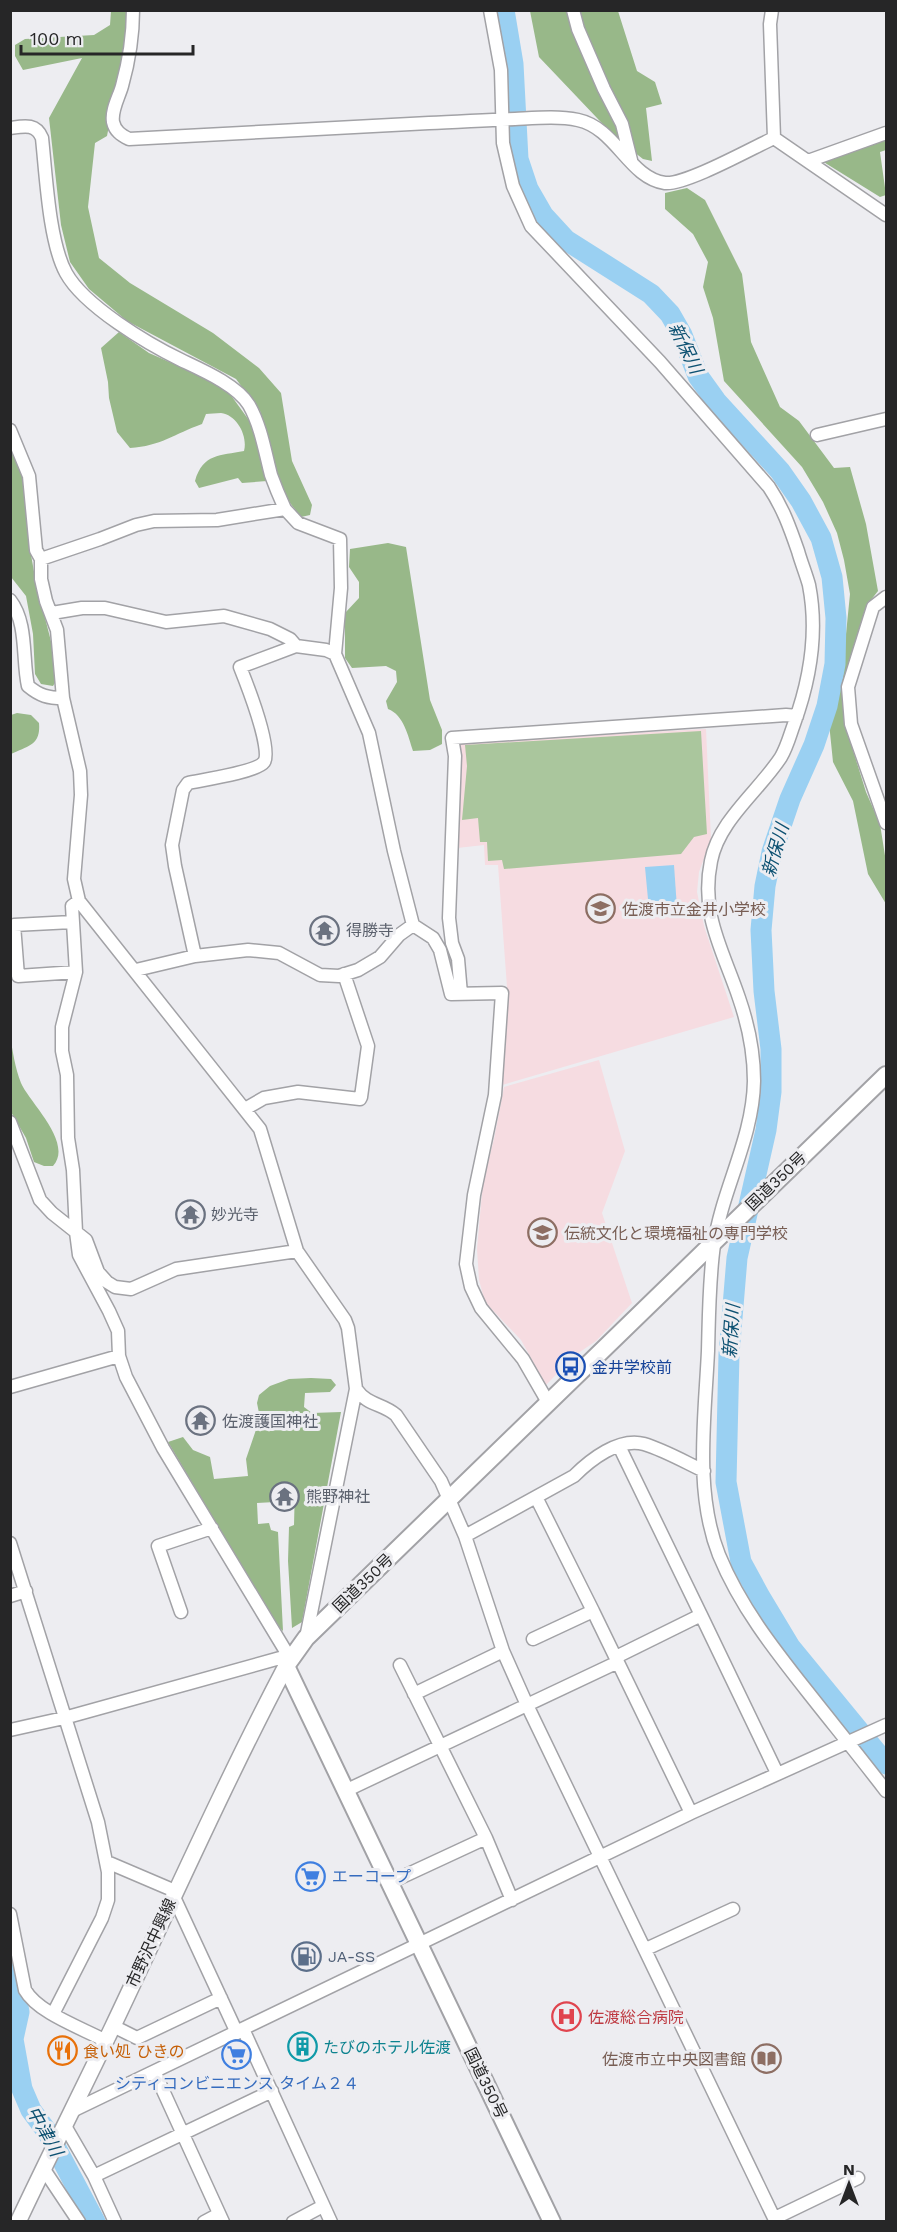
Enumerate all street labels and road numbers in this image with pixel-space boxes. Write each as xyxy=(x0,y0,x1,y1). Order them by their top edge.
street label: 国道350号 xyxy=(742,1148,810,1214)
street label: 国道350号 xyxy=(329,1550,397,1616)
street label: 市野沢中興線 xyxy=(122,1895,180,1991)
street label: 国道350号 xyxy=(461,2044,511,2122)

